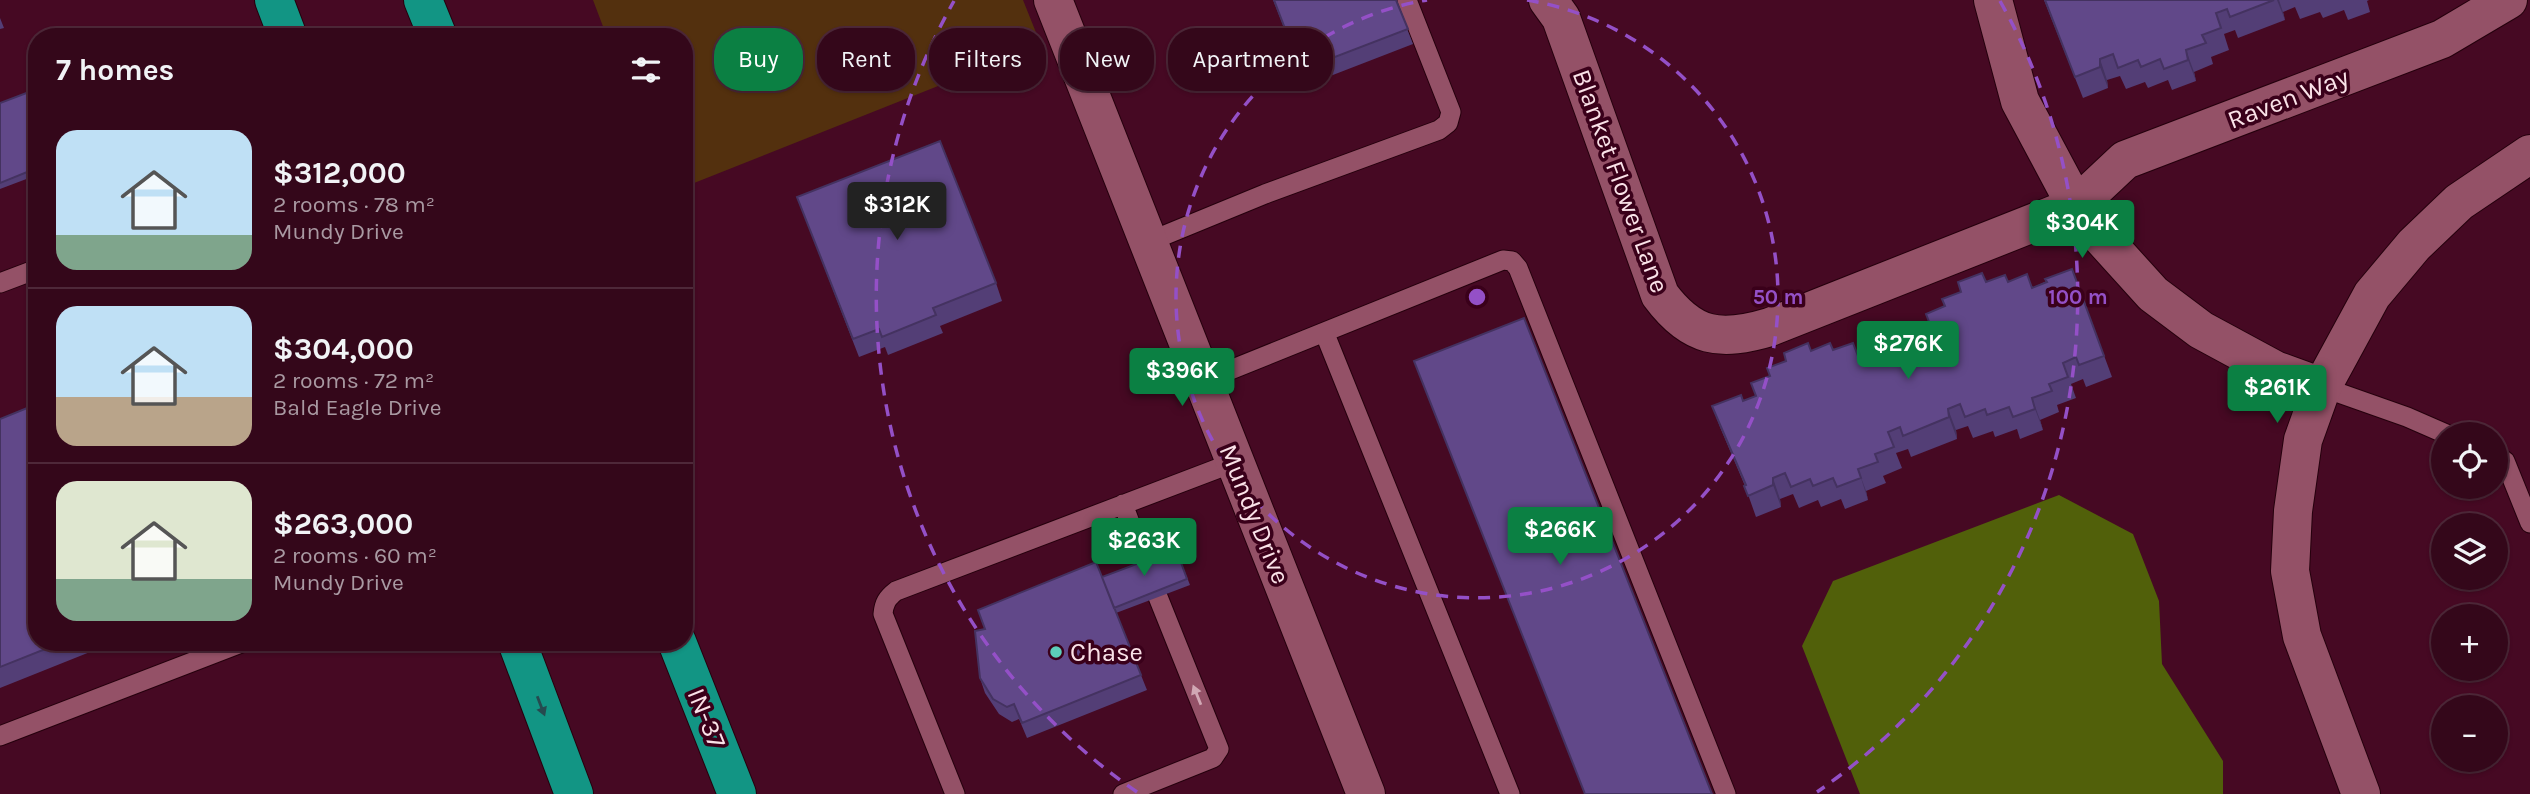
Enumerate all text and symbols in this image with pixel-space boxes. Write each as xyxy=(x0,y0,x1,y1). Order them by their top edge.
chip: Buy xyxy=(714,28,803,91)
chip: Rent xyxy=(817,28,915,91)
chip: Filters xyxy=(929,28,1046,91)
chip: New xyxy=(1060,28,1154,91)
chip: Apartment xyxy=(1168,28,1333,91)
icon: filters xyxy=(627,51,665,89)
text: 7 homes xyxy=(56,52,174,88)
street label: Raven Way xyxy=(2223,61,2353,136)
street label: Blanket Flower Lane xyxy=(1566,65,1675,297)
text: $312,000 xyxy=(273,155,406,191)
icon: home xyxy=(112,158,196,242)
pin: $312K xyxy=(848,182,946,242)
text: 2 rooms · 78 m² xyxy=(273,191,435,218)
text: $312K xyxy=(863,191,931,218)
pin: $304K xyxy=(2033,201,2131,260)
text: $304K xyxy=(2045,209,2119,236)
text: Mundy Drive xyxy=(273,218,404,245)
centre of rings xyxy=(1465,285,1489,309)
text: 50 m xyxy=(1753,285,1803,309)
text: 100 m xyxy=(2048,285,2108,309)
pin: $276K xyxy=(1859,322,1957,381)
text: $276K xyxy=(1873,330,1943,357)
text: $304,000 xyxy=(273,331,414,367)
icon: home xyxy=(112,334,196,418)
pin: $396K xyxy=(1133,348,1231,408)
text: $396K xyxy=(1145,357,1219,384)
pin: $261K xyxy=(2228,366,2326,425)
text: 2 rooms · 72 m² xyxy=(273,367,434,394)
text: $261K xyxy=(2244,374,2310,401)
text: Bald Eagle Drive xyxy=(273,394,442,421)
map controls xyxy=(2431,422,2508,772)
button: locate xyxy=(2431,422,2508,499)
street label: Mundy Drive xyxy=(1212,440,1297,589)
text: $263,000 xyxy=(273,506,413,542)
pin: $266K xyxy=(1511,508,1609,567)
icon: home xyxy=(112,509,196,593)
button: layers xyxy=(2431,513,2508,590)
text: $266K xyxy=(1524,516,1596,543)
pin: $263K xyxy=(1095,518,1193,578)
text: $263K xyxy=(1107,527,1181,554)
text: 2 rooms · 60 m² xyxy=(273,542,437,569)
text: Mundy Drive xyxy=(273,569,404,596)
button: + xyxy=(2431,604,2508,681)
place label: Chase xyxy=(1070,637,1143,668)
marker: Chase xyxy=(1048,644,1064,660)
street label: IN-37 xyxy=(681,684,732,753)
one-way arrow xyxy=(1192,685,1203,706)
button: − xyxy=(2431,695,2508,772)
one-way arrow xyxy=(536,696,547,717)

